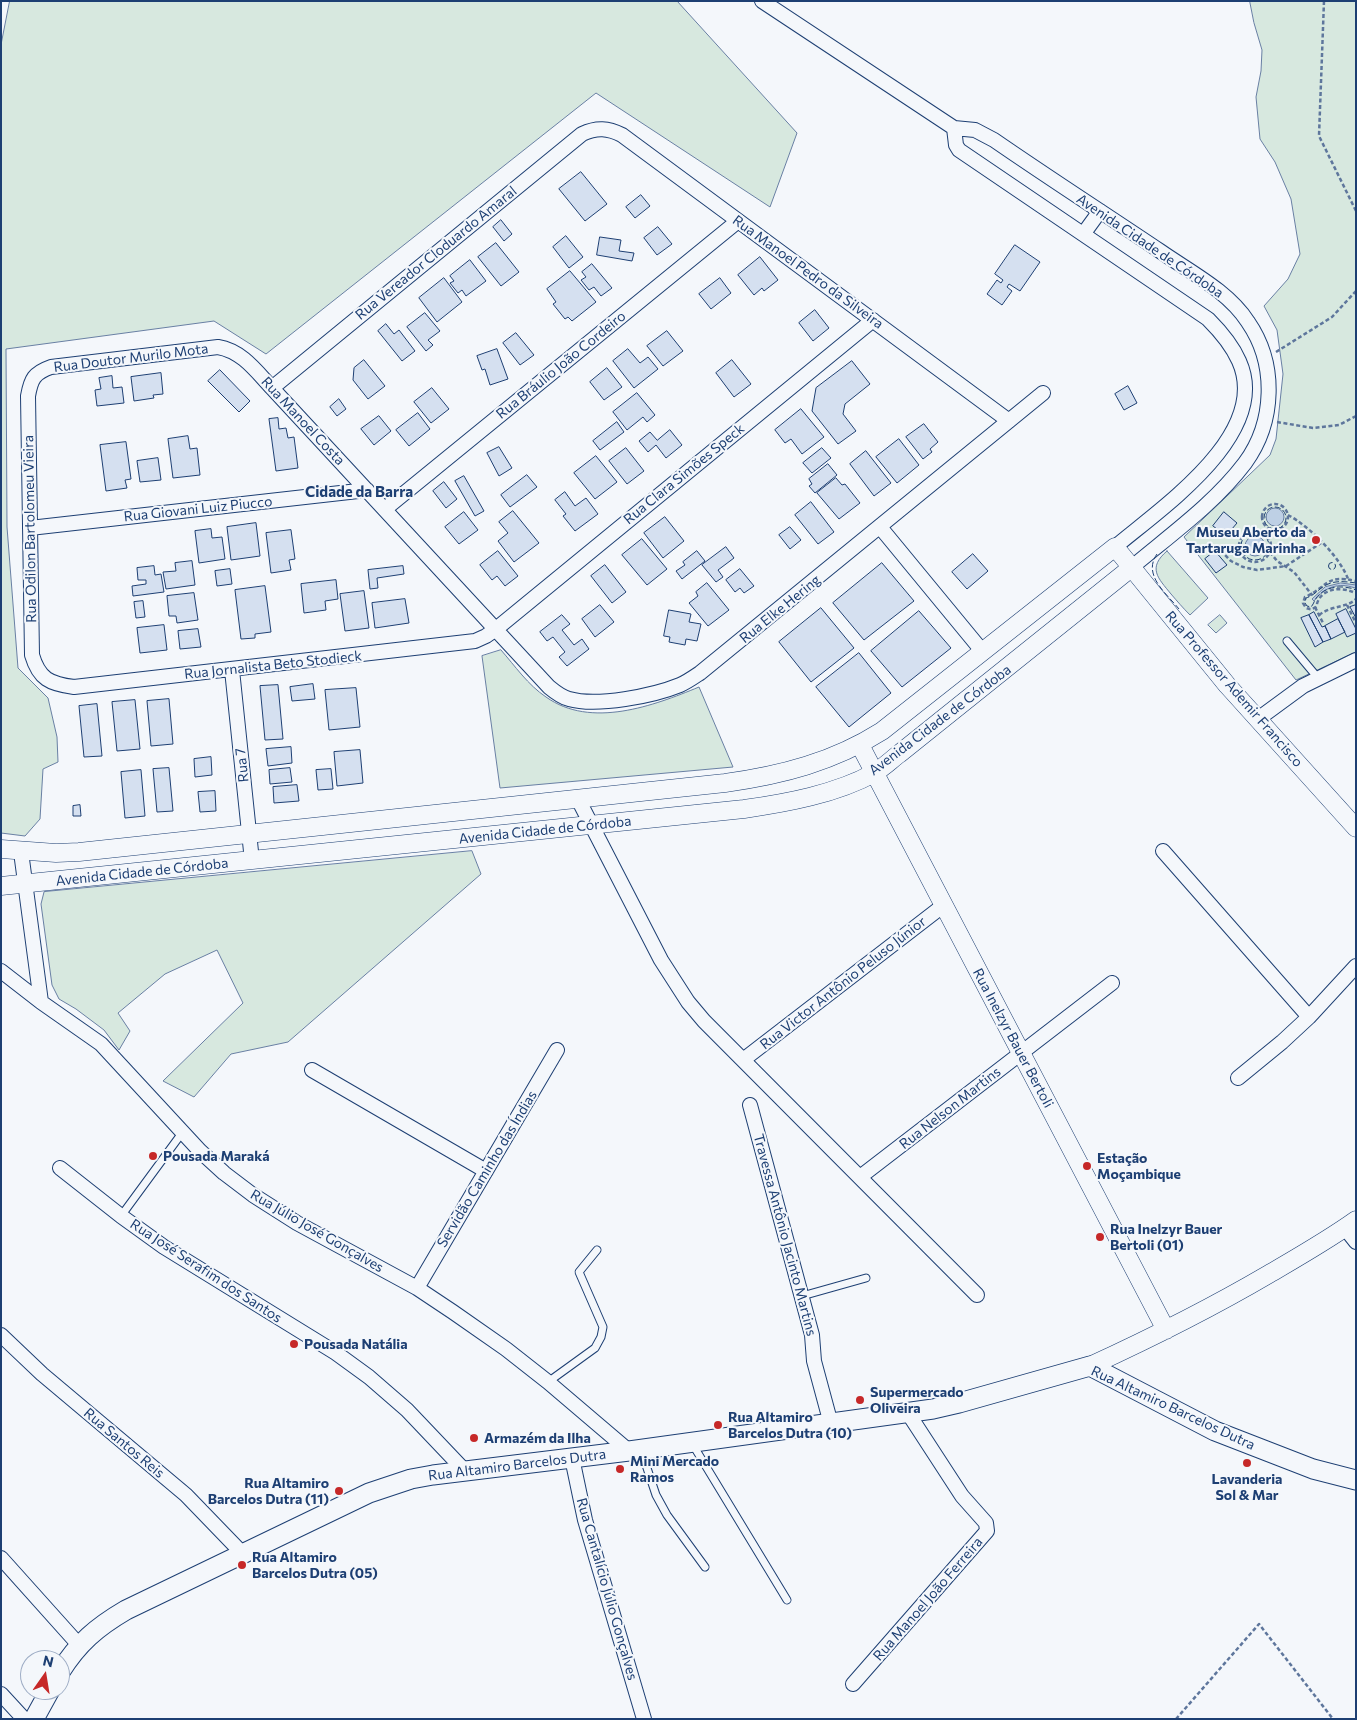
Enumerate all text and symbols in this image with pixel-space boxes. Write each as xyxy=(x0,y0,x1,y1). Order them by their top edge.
street label: Rua Vereador Cloduardo Amaral xyxy=(352,183,520,323)
street label: Avenida Cidade de Córdoba xyxy=(1073,191,1227,301)
street label: Rua Manoel Pedro da Silveira xyxy=(729,212,887,332)
street label: Rua Bráulio João Cordeiro xyxy=(493,308,629,422)
street label: Rua Doutor Murilo Mota xyxy=(53,340,209,376)
street label: Rua Manoel Costa xyxy=(258,373,348,469)
street label: Rua Clara Simões Speck xyxy=(620,420,748,528)
street label: Rua Odilon Bartolomeu Vieira xyxy=(20,435,40,623)
district label: Cidade da Barra xyxy=(305,483,413,501)
street label: Rua Giovani Luiz Piucco xyxy=(123,493,273,525)
place label: Museu Aberto da Tartaruga Marinha xyxy=(1186,524,1306,556)
marker: Museu Aberto da Tartaruga Marinha xyxy=(1310,534,1322,546)
street label: Rua Elke Hering xyxy=(736,571,824,647)
street label: Rua Professor Ademir Francisco xyxy=(1162,608,1306,770)
street label: Rua Jornalista Beto Stodieck xyxy=(183,647,363,683)
street label: Avenida Cidade de Córdoba xyxy=(866,661,1014,779)
street label: Rua 7 xyxy=(232,747,252,783)
street label: Avenida Cidade de Córdoba xyxy=(458,813,632,847)
street label: Avenida Cidade de Córdoba xyxy=(55,855,229,889)
street label: Rua Victor Antônio Peluso Júnior xyxy=(757,913,929,1053)
street label: Rua Inelzyr Bauer Bertoli xyxy=(969,965,1057,1111)
street label: Rua Nelson Martins xyxy=(896,1063,1004,1153)
street label: Servidão Caminho das Índias xyxy=(433,1088,541,1250)
street label: Travessa Antônio Jacinto Martins xyxy=(750,1132,820,1338)
place label: Pousada Maraká xyxy=(163,1148,269,1164)
marker: Pousada Maraká xyxy=(147,1150,159,1162)
place label: Estação Moçambique xyxy=(1097,1150,1181,1182)
marker: Estação Moçambique xyxy=(1081,1160,1093,1172)
street label: Rua Júlio José Gonçalves xyxy=(247,1186,387,1276)
street label: Rua José Serafim dos Santos xyxy=(127,1216,285,1326)
place label: Rua Inelzyr Bauer Bertoli (01) xyxy=(1110,1221,1222,1254)
marker: Rua Inelzyr Bauer Bertoli (01) xyxy=(1094,1231,1106,1243)
place label: Pousada Natália xyxy=(304,1336,408,1352)
marker: Pousada Natália xyxy=(288,1338,300,1350)
street label: Rua Altamiro Barcelos Dutra xyxy=(1088,1363,1258,1453)
place label: Supermercado Oliveira xyxy=(870,1384,964,1416)
marker: Supermercado Oliveira xyxy=(854,1394,866,1406)
street label: Rua Santos Reis xyxy=(80,1404,168,1482)
place label: Rua Altamiro Barcelos Dutra (10) xyxy=(728,1409,852,1441)
marker: Rua Altamiro Barcelos Dutra (10) xyxy=(712,1419,724,1431)
place label: Armazém da Ilha xyxy=(484,1430,591,1446)
marker: Armazém da Ilha xyxy=(468,1432,480,1444)
street label: Rua Altamiro Barcelos Dutra xyxy=(427,1446,607,1484)
place label: Mini Mercado Ramos xyxy=(630,1453,719,1485)
marker: Lavanderia Sol & Mar xyxy=(1241,1457,1253,1469)
marker: Mini Mercado Ramos xyxy=(614,1463,626,1475)
place label: Lavanderia Sol & Mar xyxy=(1212,1471,1282,1504)
place label: Rua Altamiro Barcelos Dutra (11) xyxy=(208,1475,329,1508)
marker: Rua Altamiro Barcelos Dutra (11) xyxy=(333,1485,345,1497)
street label: Rua Cantalício Júlio Gonçalves xyxy=(573,1496,641,1682)
street label: Rua Manoel João Ferreira xyxy=(870,1534,986,1664)
place label: Rua Altamiro Barcelos Dutra (05) xyxy=(252,1549,378,1581)
marker: Rua Altamiro Barcelos Dutra (05) xyxy=(236,1559,248,1571)
north arrow xyxy=(20,1650,70,1700)
text: N xyxy=(41,1651,55,1670)

